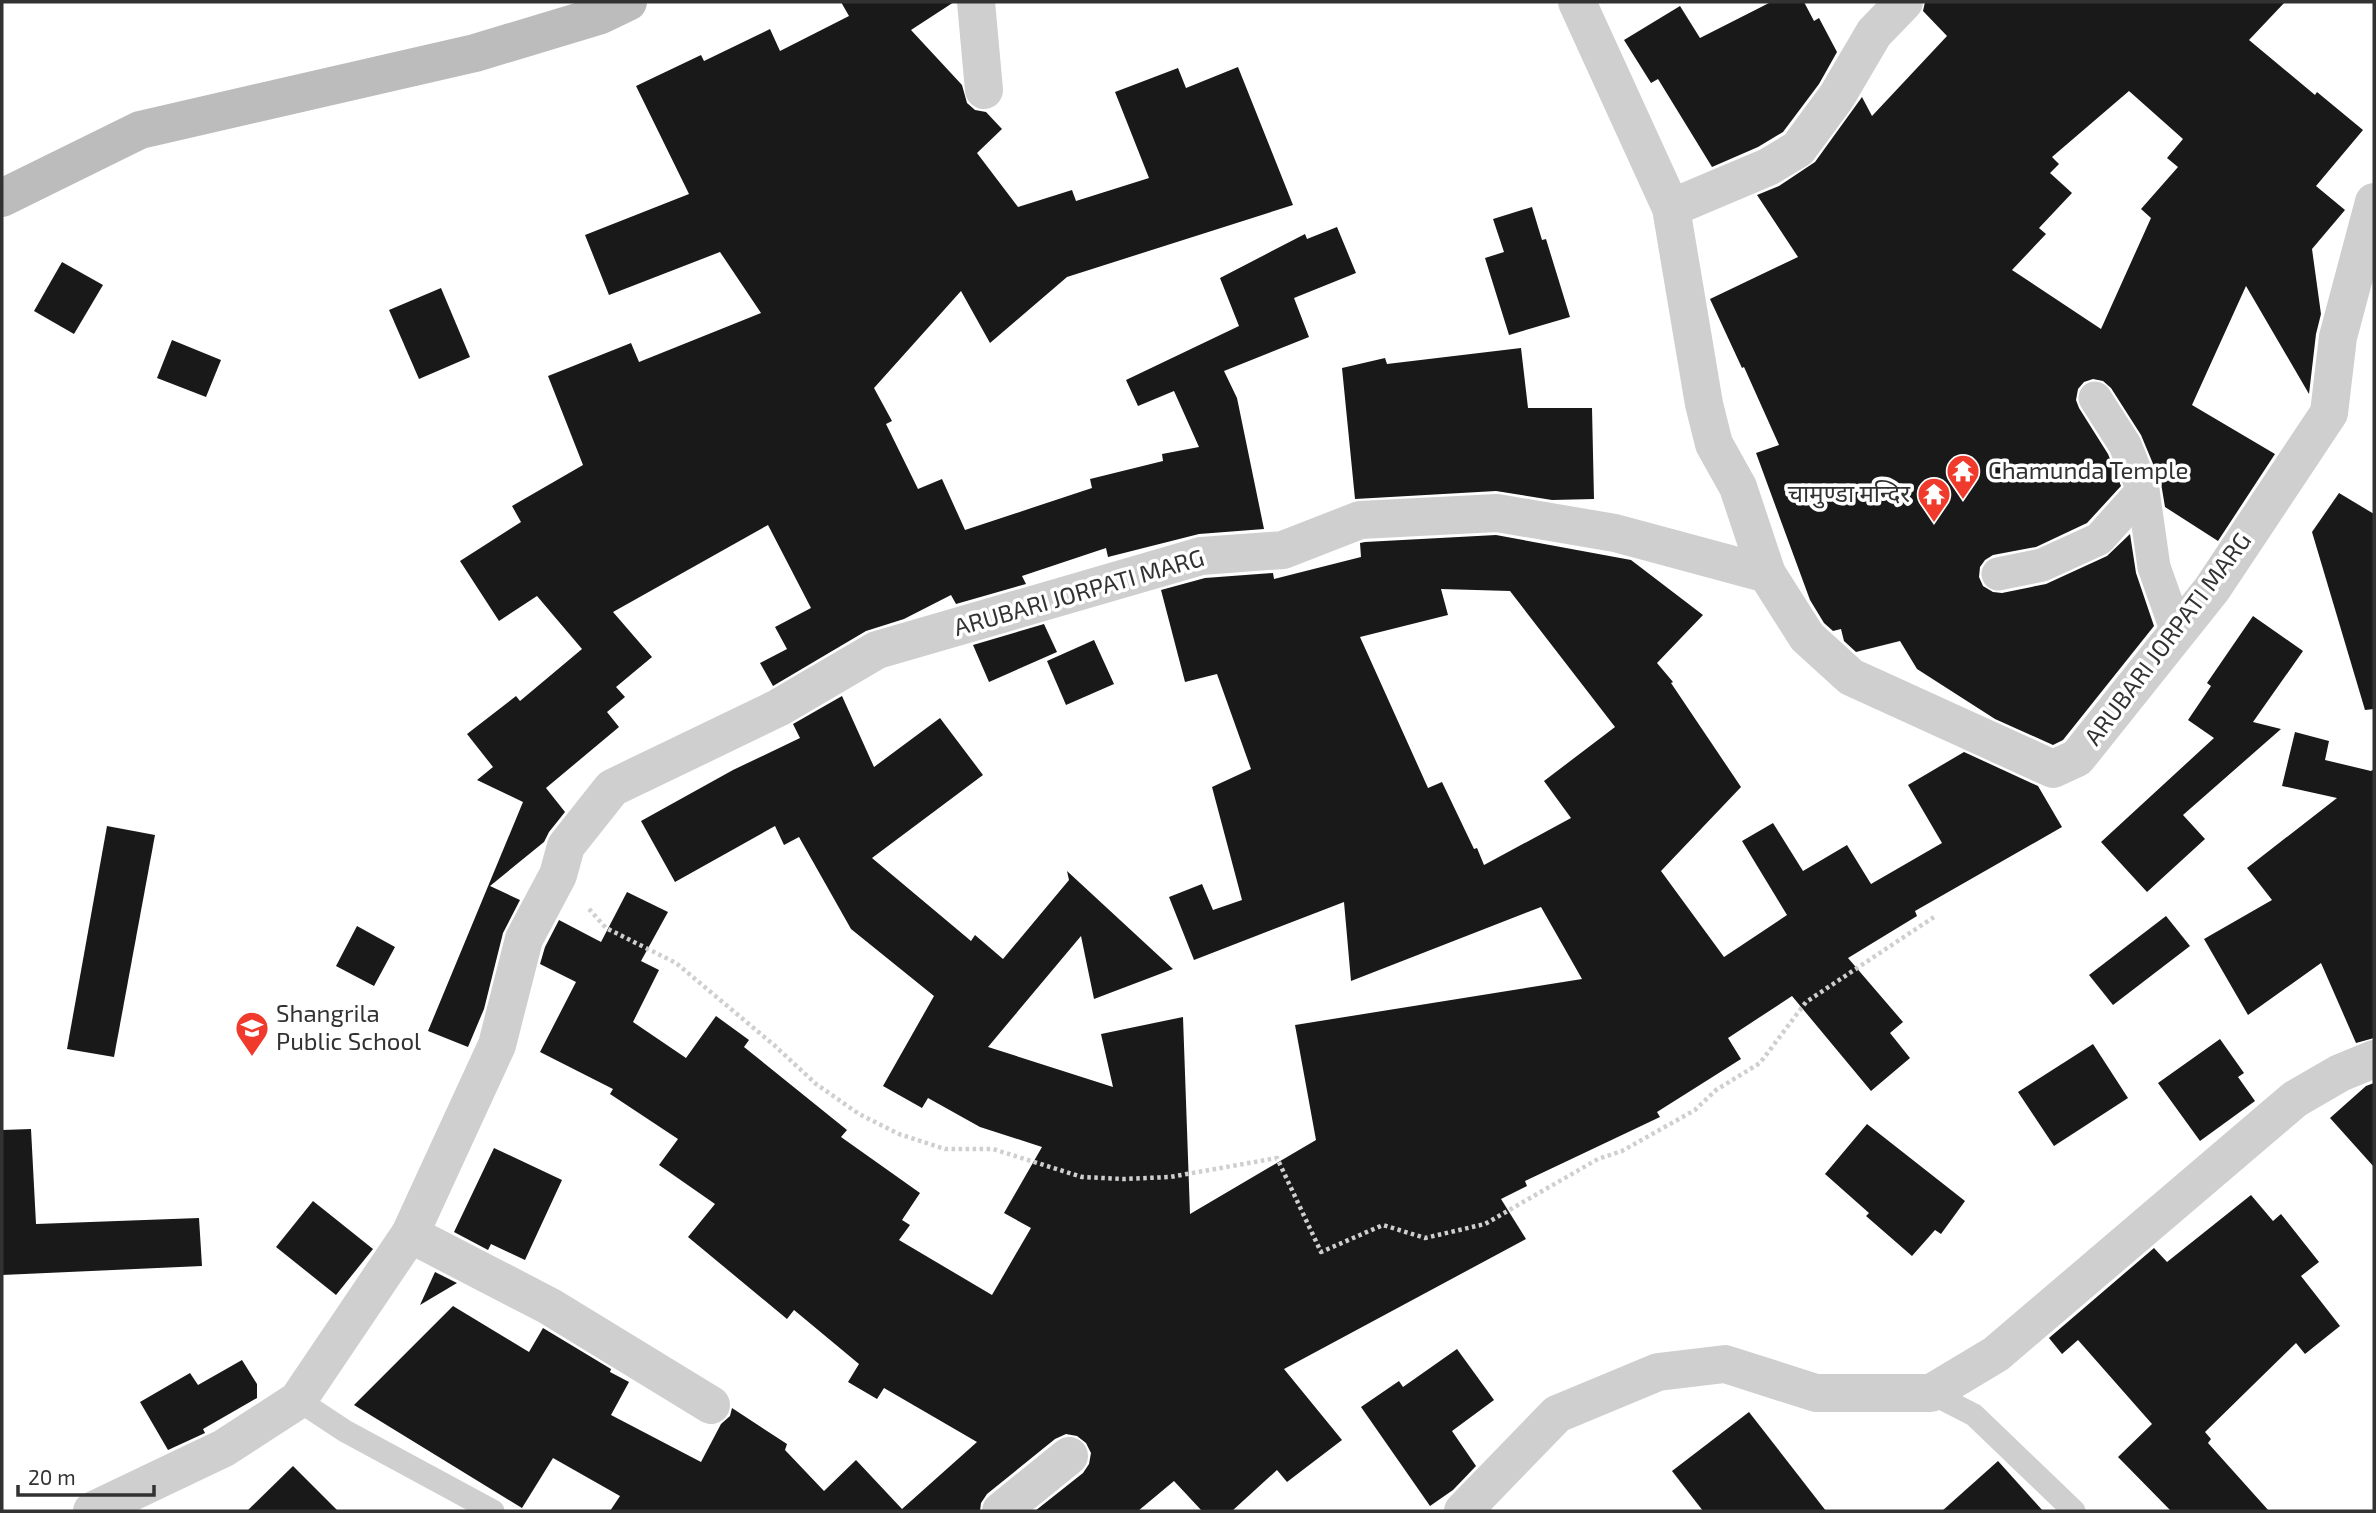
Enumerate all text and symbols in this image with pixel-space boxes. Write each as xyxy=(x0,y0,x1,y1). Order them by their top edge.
temple icon: Chamunda Temple xyxy=(1944,452,1982,501)
place label: Chamunda Temple xyxy=(1988,455,2188,484)
temple icon: चामुण्डा मन्दिर xyxy=(1915,475,1953,524)
place label: चामुण्डा मन्दिर xyxy=(1788,478,1911,509)
street label: ARUBARI JORPATI MARG xyxy=(2077,526,2256,750)
street label: ARUBARI JORPATI MARG xyxy=(950,542,1207,641)
place label: Shangrila Public School xyxy=(276,998,421,1055)
school or university icon: Shangrila Public School xyxy=(233,1009,271,1058)
scale bar xyxy=(18,1454,154,1498)
text: 20 m xyxy=(28,1464,76,1489)

